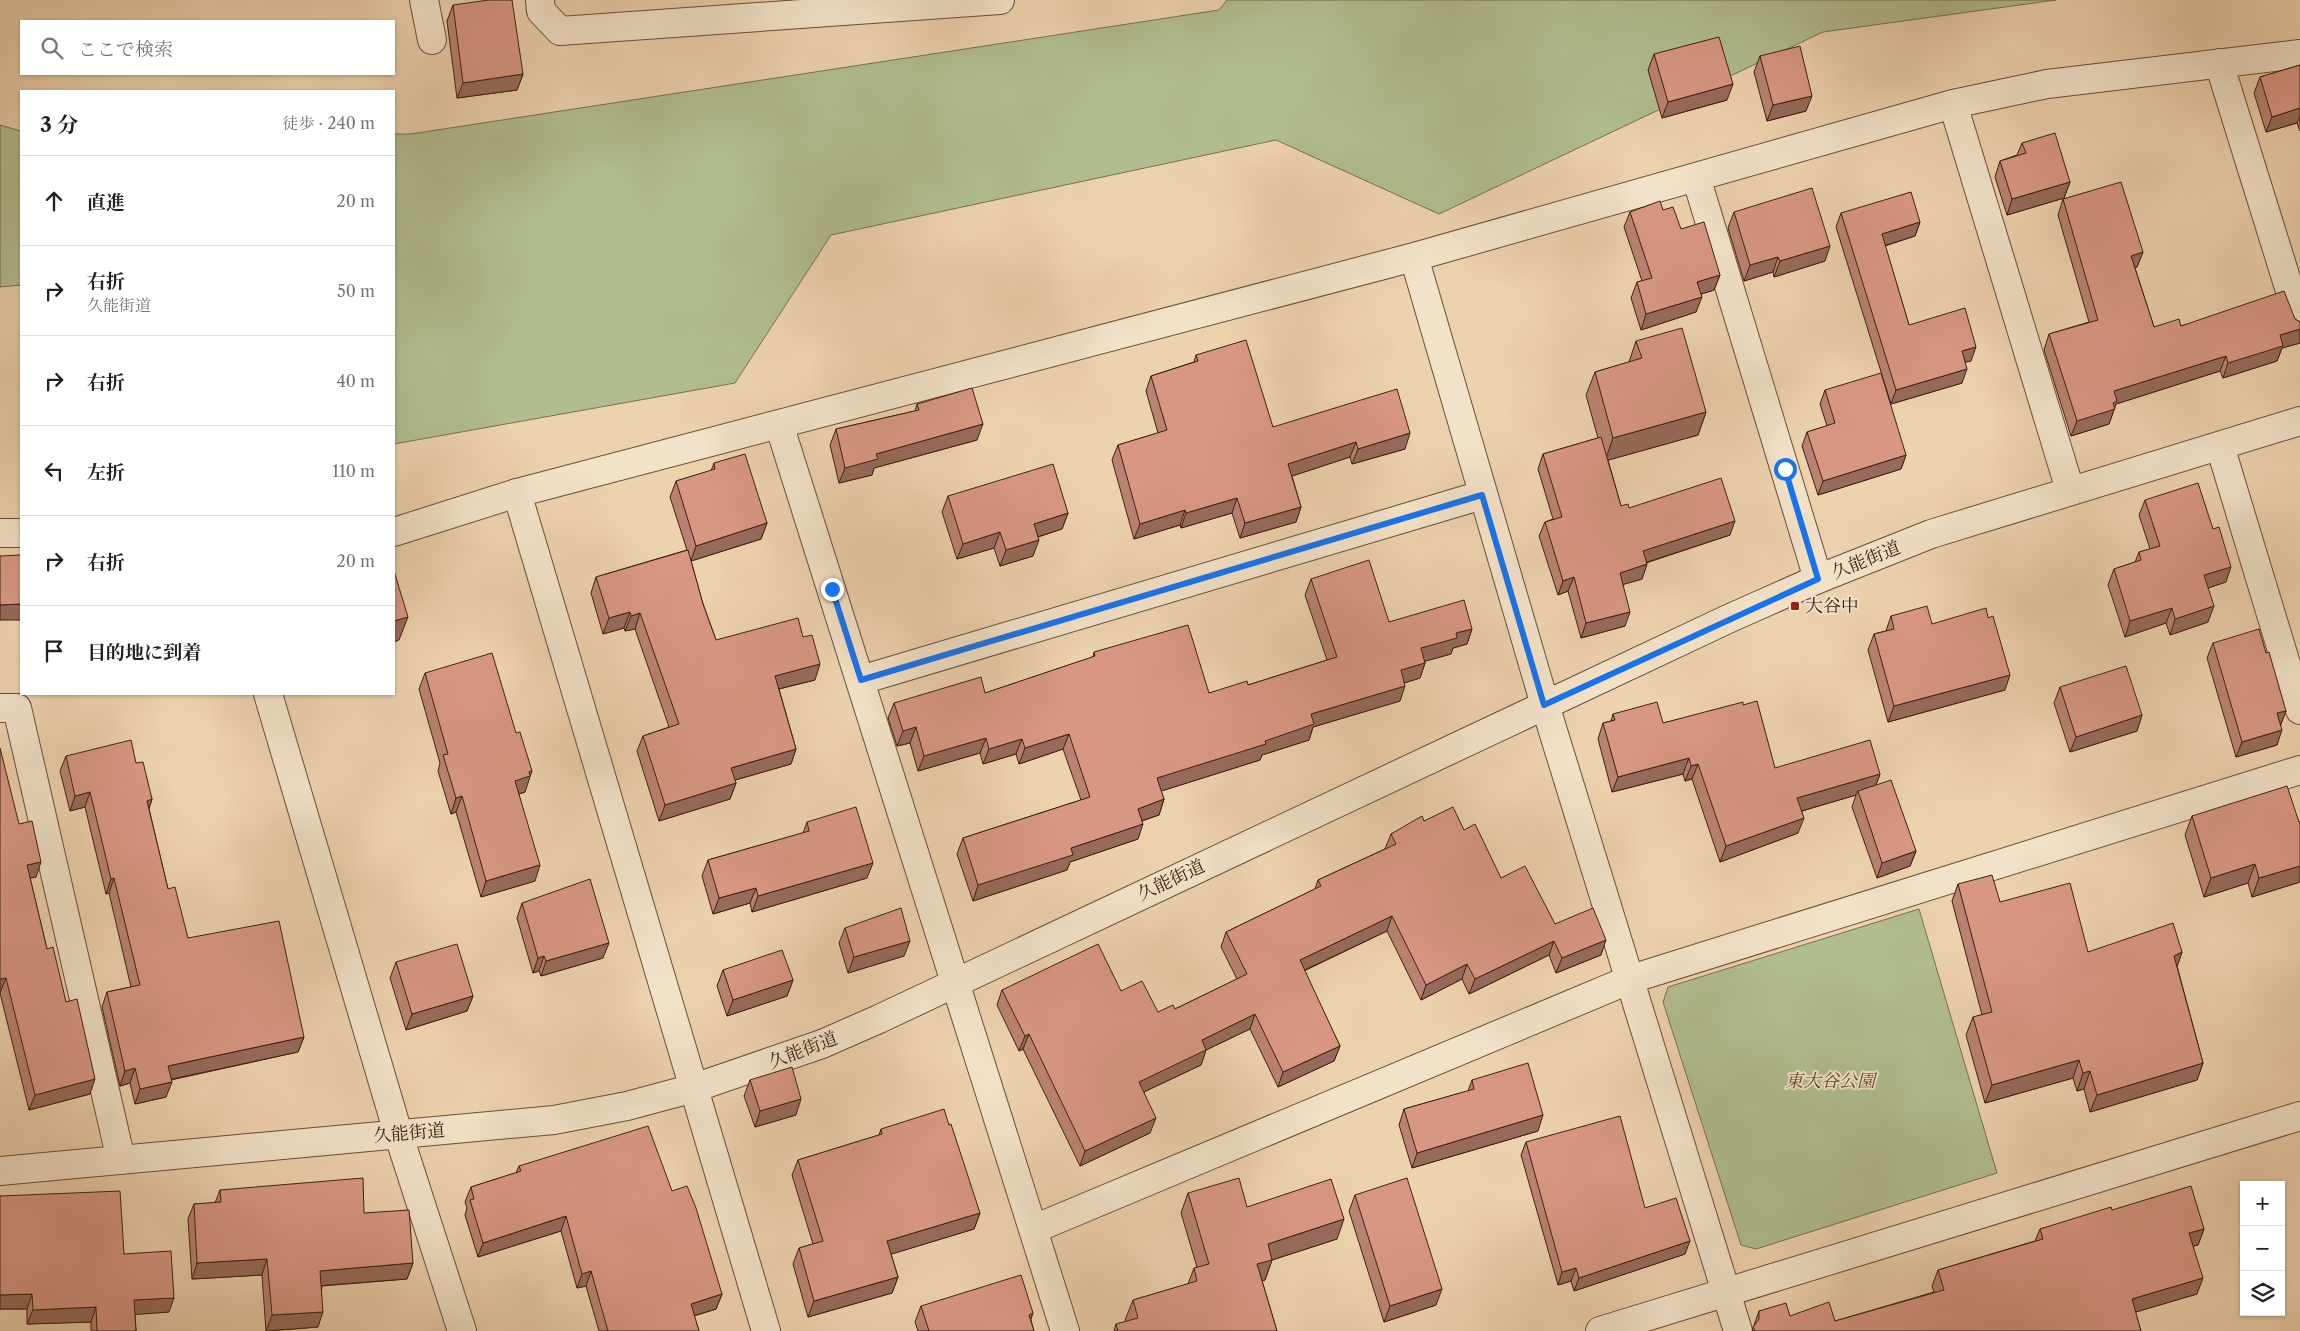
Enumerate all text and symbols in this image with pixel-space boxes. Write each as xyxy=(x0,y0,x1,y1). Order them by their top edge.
search box xyxy=(20,20,395,75)
icon: search xyxy=(38,34,66,62)
text: ここで検索 xyxy=(78,38,173,61)
text: 3 分 xyxy=(40,112,78,137)
text: 徒歩 · 240 m xyxy=(282,113,375,133)
icon: ahead xyxy=(40,187,68,215)
text: 直進 xyxy=(87,191,125,214)
text: 20 m xyxy=(336,191,375,211)
text: 右折 xyxy=(87,270,125,293)
icon: right xyxy=(40,277,68,305)
text: 50 m xyxy=(337,281,375,301)
text: 久能街道 xyxy=(87,295,151,315)
icon: right xyxy=(40,367,68,395)
text: 右折 xyxy=(87,371,125,394)
text: 40 m xyxy=(336,371,375,391)
icon: left xyxy=(40,457,68,485)
route start xyxy=(1774,458,1797,481)
text: 左折 xyxy=(87,461,125,484)
text: 110 m xyxy=(332,461,375,481)
street label: 久能街道 xyxy=(1829,536,1903,584)
icon: right xyxy=(40,547,68,575)
text: 右折 xyxy=(87,551,125,574)
text: 20 m xyxy=(336,551,375,571)
route end xyxy=(821,578,844,601)
place label: 大谷中 xyxy=(1805,595,1859,617)
marker: 大谷中 xyxy=(1789,600,1801,612)
icon: arrive xyxy=(40,637,68,665)
text: 目的地に到着 xyxy=(87,641,201,664)
street label: 久能街道 xyxy=(1134,855,1208,905)
street label: 久能街道 xyxy=(765,1027,841,1073)
park label: 東大谷公園 xyxy=(1785,1070,1878,1092)
street label: 久能街道 xyxy=(372,1119,446,1147)
map controls xyxy=(2240,1181,2285,1316)
button: + xyxy=(2240,1181,2285,1226)
button: − xyxy=(2240,1226,2285,1271)
button: layers xyxy=(2240,1271,2285,1316)

